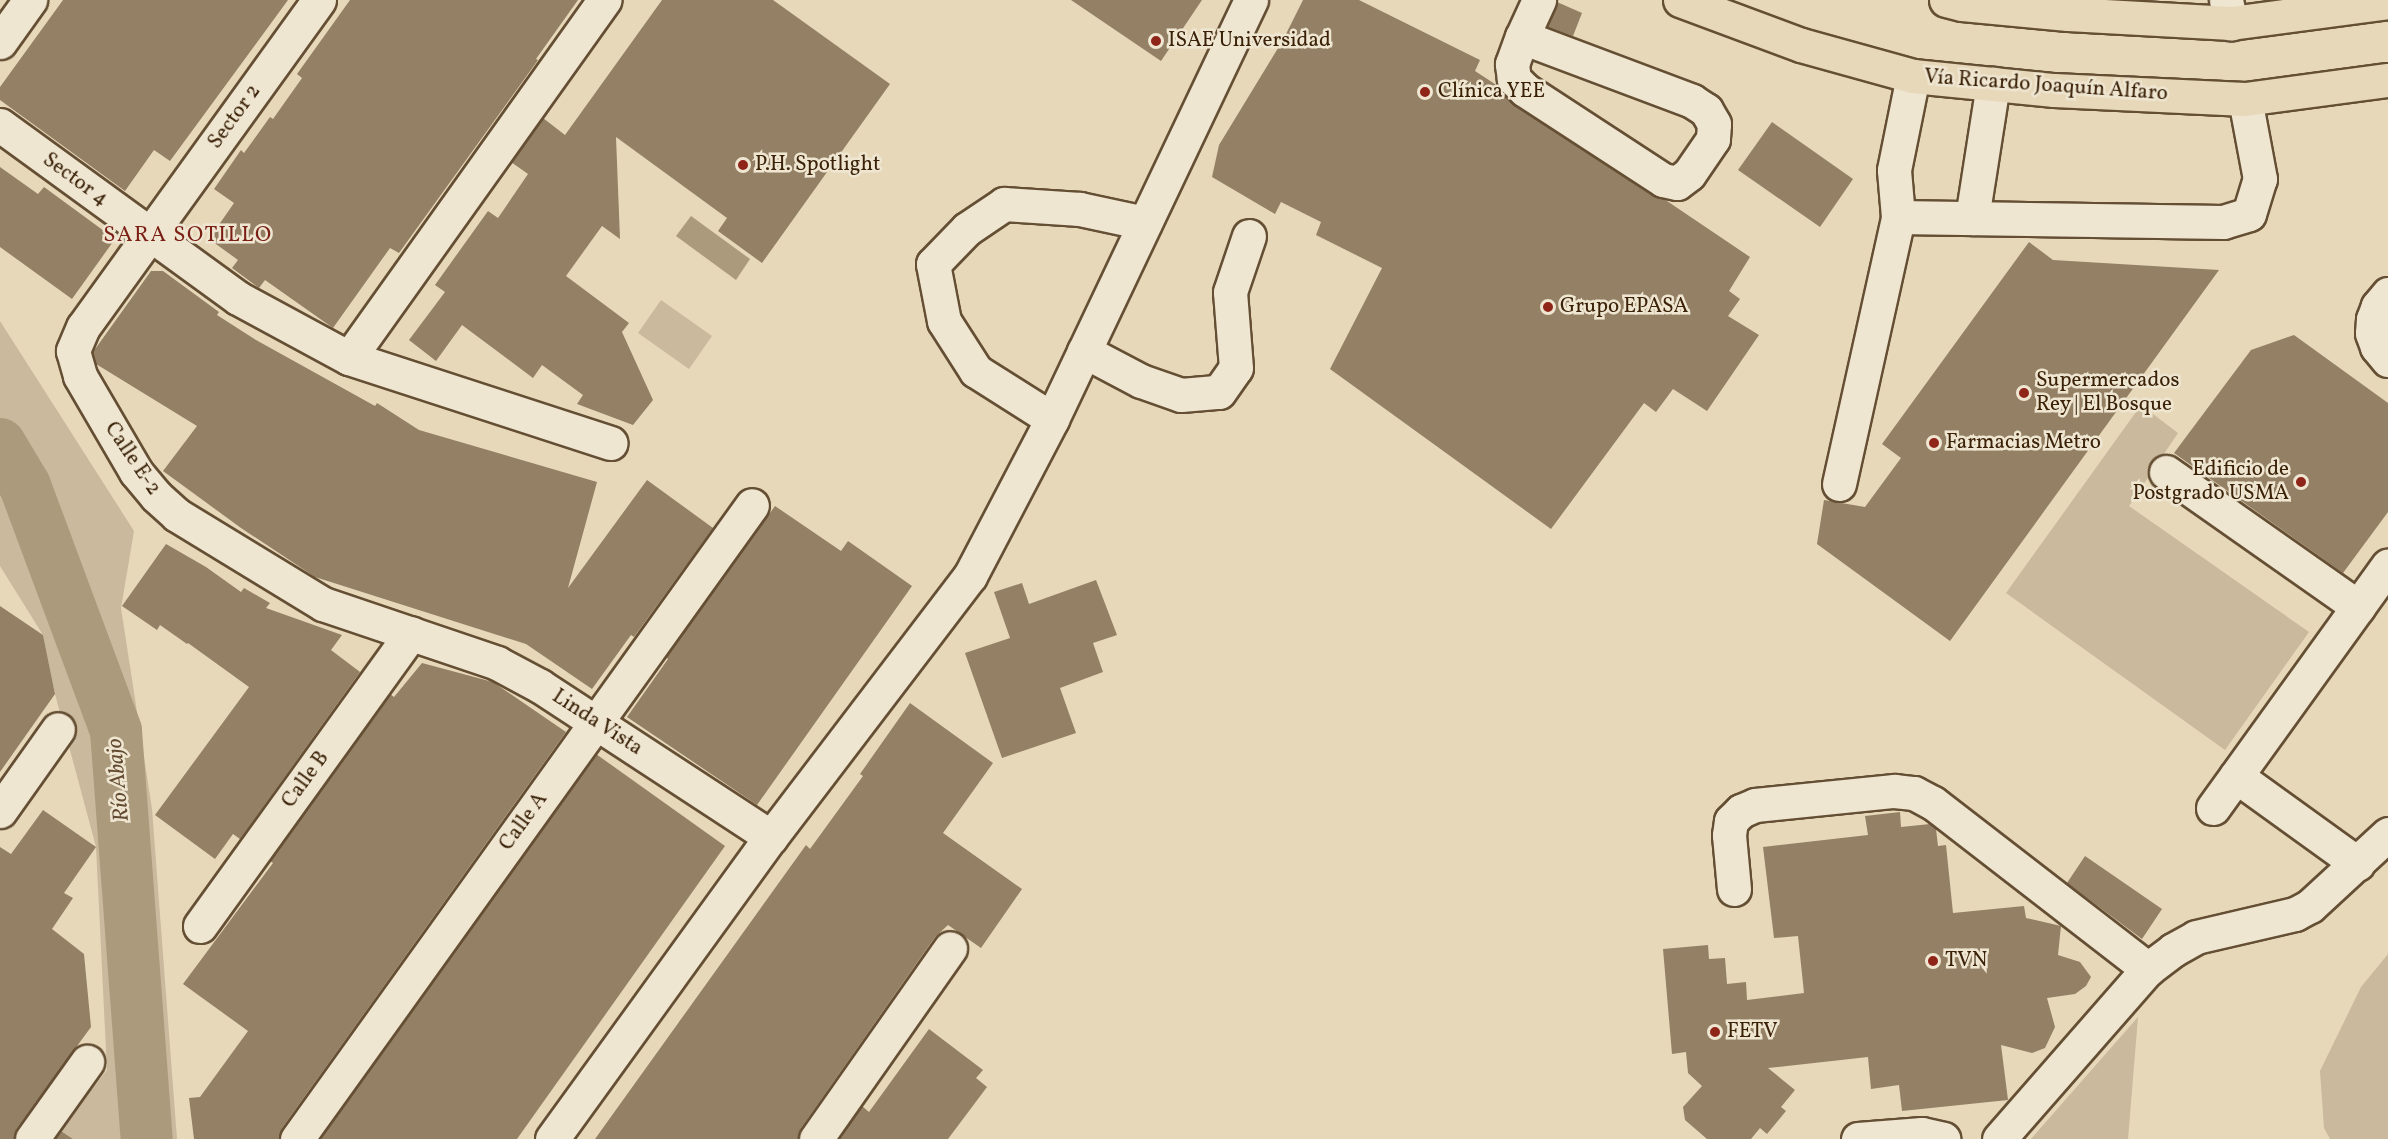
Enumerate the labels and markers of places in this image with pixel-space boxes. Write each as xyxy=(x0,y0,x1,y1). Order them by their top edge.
place label: ISAE Universidad xyxy=(1168,28,1331,54)
marker: ISAE Universidad xyxy=(1149,34,1163,48)
place label: Clínica YEE xyxy=(1438,79,1546,105)
marker: Clínica YEE xyxy=(1416,83,1434,101)
place label: P.H. Spotlight xyxy=(755,152,880,178)
marker: P.H. Spotlight xyxy=(736,158,750,172)
place label: Grupo EPASA xyxy=(1560,294,1688,320)
marker: Grupo EPASA xyxy=(1541,300,1555,314)
place label: Supermercados Rey | El Bosque xyxy=(2036,368,2179,418)
marker: Supermercados Rey | El Bosque xyxy=(2017,386,2031,400)
place label: Farmacias Metro xyxy=(1946,430,2101,456)
marker: Farmacias Metro xyxy=(1927,436,1941,450)
place label: Edificio de Postgrado USMA xyxy=(2132,457,2289,507)
marker: Edificio de Postgrado USMA xyxy=(2294,475,2308,489)
place label: TVN xyxy=(1945,948,1987,974)
marker: TVN xyxy=(1926,954,1940,968)
place label: FETV xyxy=(1727,1019,1778,1045)
marker: FETV xyxy=(1708,1025,1722,1039)

